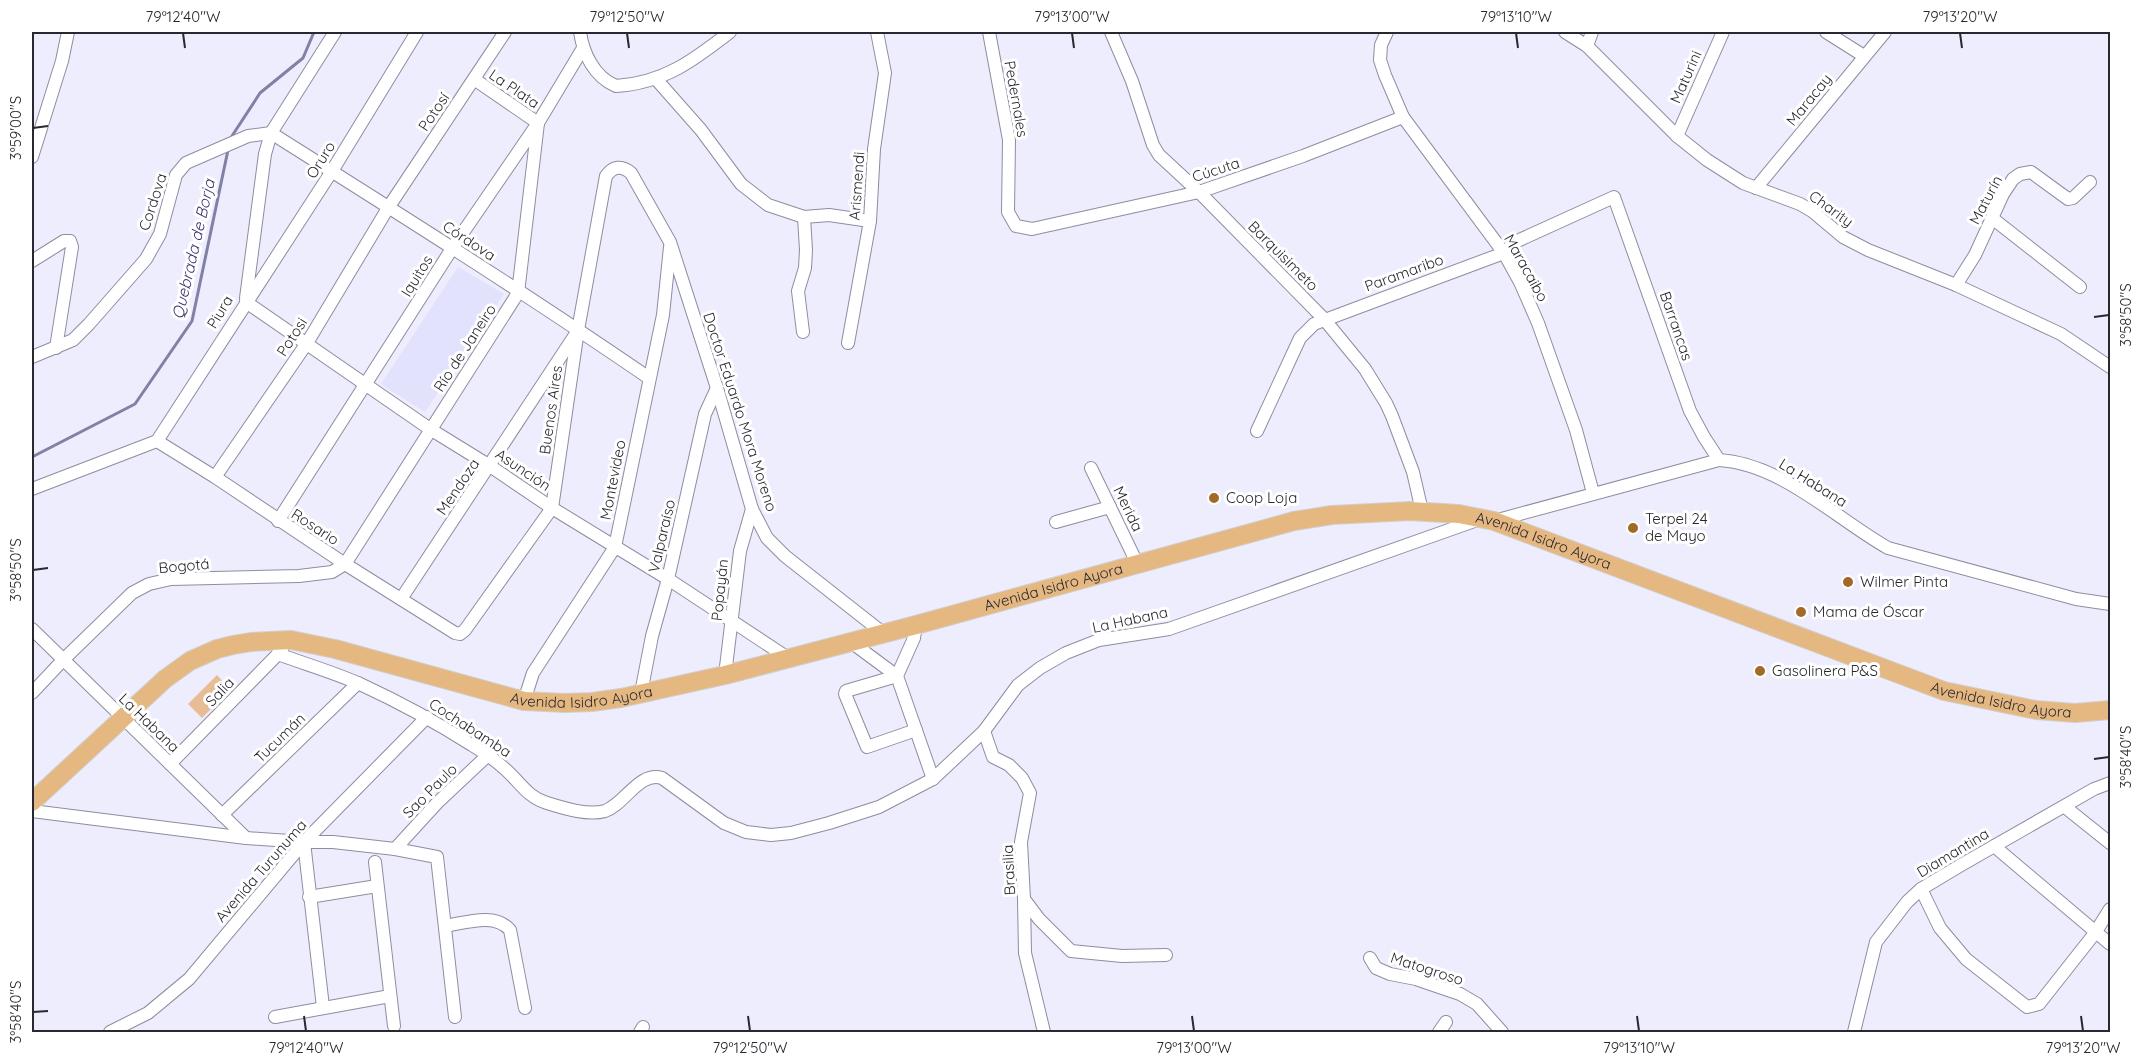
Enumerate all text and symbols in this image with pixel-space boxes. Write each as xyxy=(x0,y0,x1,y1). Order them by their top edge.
text: 79°12'40"W xyxy=(146,7,221,26)
text: 79°12'50"W xyxy=(589,7,665,26)
text: 79°13'00"W xyxy=(1034,7,1110,26)
text: 79°13'10"W xyxy=(1480,7,1553,26)
text: 79°13'20"W xyxy=(1923,7,1998,26)
street label: Maturini xyxy=(1665,47,1706,106)
street label: Pedernales xyxy=(1000,59,1033,139)
street label: La Plata xyxy=(485,65,543,112)
street label: Maracay xyxy=(1782,70,1835,130)
street label: Potosí xyxy=(414,88,454,135)
text: 3°59'00"S xyxy=(6,96,25,160)
street label: Oruro xyxy=(302,138,339,182)
street label: Arismendi xyxy=(845,151,868,221)
street label: Cúcuta xyxy=(1190,153,1242,186)
street label: Cordova xyxy=(134,171,171,233)
street label: Maturín xyxy=(1965,172,2006,228)
water label: Quebrada de Borja xyxy=(167,176,219,321)
street label: Charity xyxy=(1805,186,1857,231)
street label: Córdova xyxy=(439,216,499,265)
street label: Barquisimeto xyxy=(1244,217,1322,295)
street label: Maracaibo xyxy=(1500,231,1553,305)
street label: Paramaribo xyxy=(1362,249,1446,296)
street label: Iquitos xyxy=(396,251,437,300)
text: 3°58'50"S xyxy=(2116,283,2135,347)
street label: Barrancas xyxy=(1656,289,1697,363)
street label: Piura xyxy=(202,292,237,332)
street label: Río de Janeiro xyxy=(429,300,500,395)
street label: Doctor Eduardo Mora Moreno xyxy=(699,310,782,514)
street label: Potosi xyxy=(272,314,311,360)
street label: Buenos Aires xyxy=(535,364,566,456)
street label: Montevideo xyxy=(595,438,630,522)
street label: Asunción xyxy=(492,444,555,495)
street label: La Habana xyxy=(1776,454,1851,511)
street label: Mendoza xyxy=(432,455,483,518)
street label: Merida xyxy=(1109,483,1148,535)
place label: Coop Loja xyxy=(1226,488,1297,507)
marker: Coop Loja xyxy=(1207,491,1221,505)
street label: Valparaíso xyxy=(644,497,679,574)
street label: Rosario xyxy=(288,504,343,549)
street label: Avenida Isidro Ayora xyxy=(1474,508,1614,573)
place label: Terpel 24 de Mayo xyxy=(1645,509,1708,545)
marker: Terpel 24 de Mayo xyxy=(1626,521,1640,535)
text: 3°58'50"S xyxy=(6,538,25,602)
street label: Bogotá xyxy=(158,554,210,577)
street label: Popayán xyxy=(707,558,732,622)
street label: Avenida Isidro Ayora xyxy=(982,559,1125,615)
place label: Wilmer Pinta xyxy=(1860,572,1948,591)
marker: Wilmer Pinta xyxy=(1841,575,1855,589)
street label: La Habana xyxy=(1090,602,1170,637)
place label: Mama de Óscar xyxy=(1813,602,1924,621)
marker: Mama de Óscar xyxy=(1794,605,1808,619)
place label: Gasolinera P&S xyxy=(1772,661,1878,680)
marker: Gasolinera P&S xyxy=(1753,664,1767,678)
street label: Salia xyxy=(201,673,238,710)
street label: Avenida Isidro Ayora xyxy=(1928,677,2072,722)
street label: Avenida Isidro Ayora xyxy=(508,681,654,712)
street label: La Habana xyxy=(115,689,184,756)
street label: Cochabamba xyxy=(426,694,515,761)
street label: Tucumán xyxy=(250,709,309,767)
text: 3°58'40"S xyxy=(2116,725,2135,789)
street label: Sao Paulo xyxy=(398,759,461,822)
street label: Avenida Turunuma xyxy=(211,815,310,926)
street label: Diamantina xyxy=(1913,824,1992,881)
street label: Brasilia xyxy=(998,844,1019,896)
street label: Matogroso xyxy=(1388,948,1466,989)
text: 3°58'40"S xyxy=(6,980,25,1044)
text: 79°12'40"W xyxy=(269,1038,344,1057)
text: 79°12'50"W xyxy=(712,1038,788,1057)
text: 79°13'00"W xyxy=(1156,1038,1232,1057)
text: 79°13'10"W xyxy=(1603,1038,1676,1057)
text: 79°13'20"W xyxy=(2046,1038,2121,1057)

